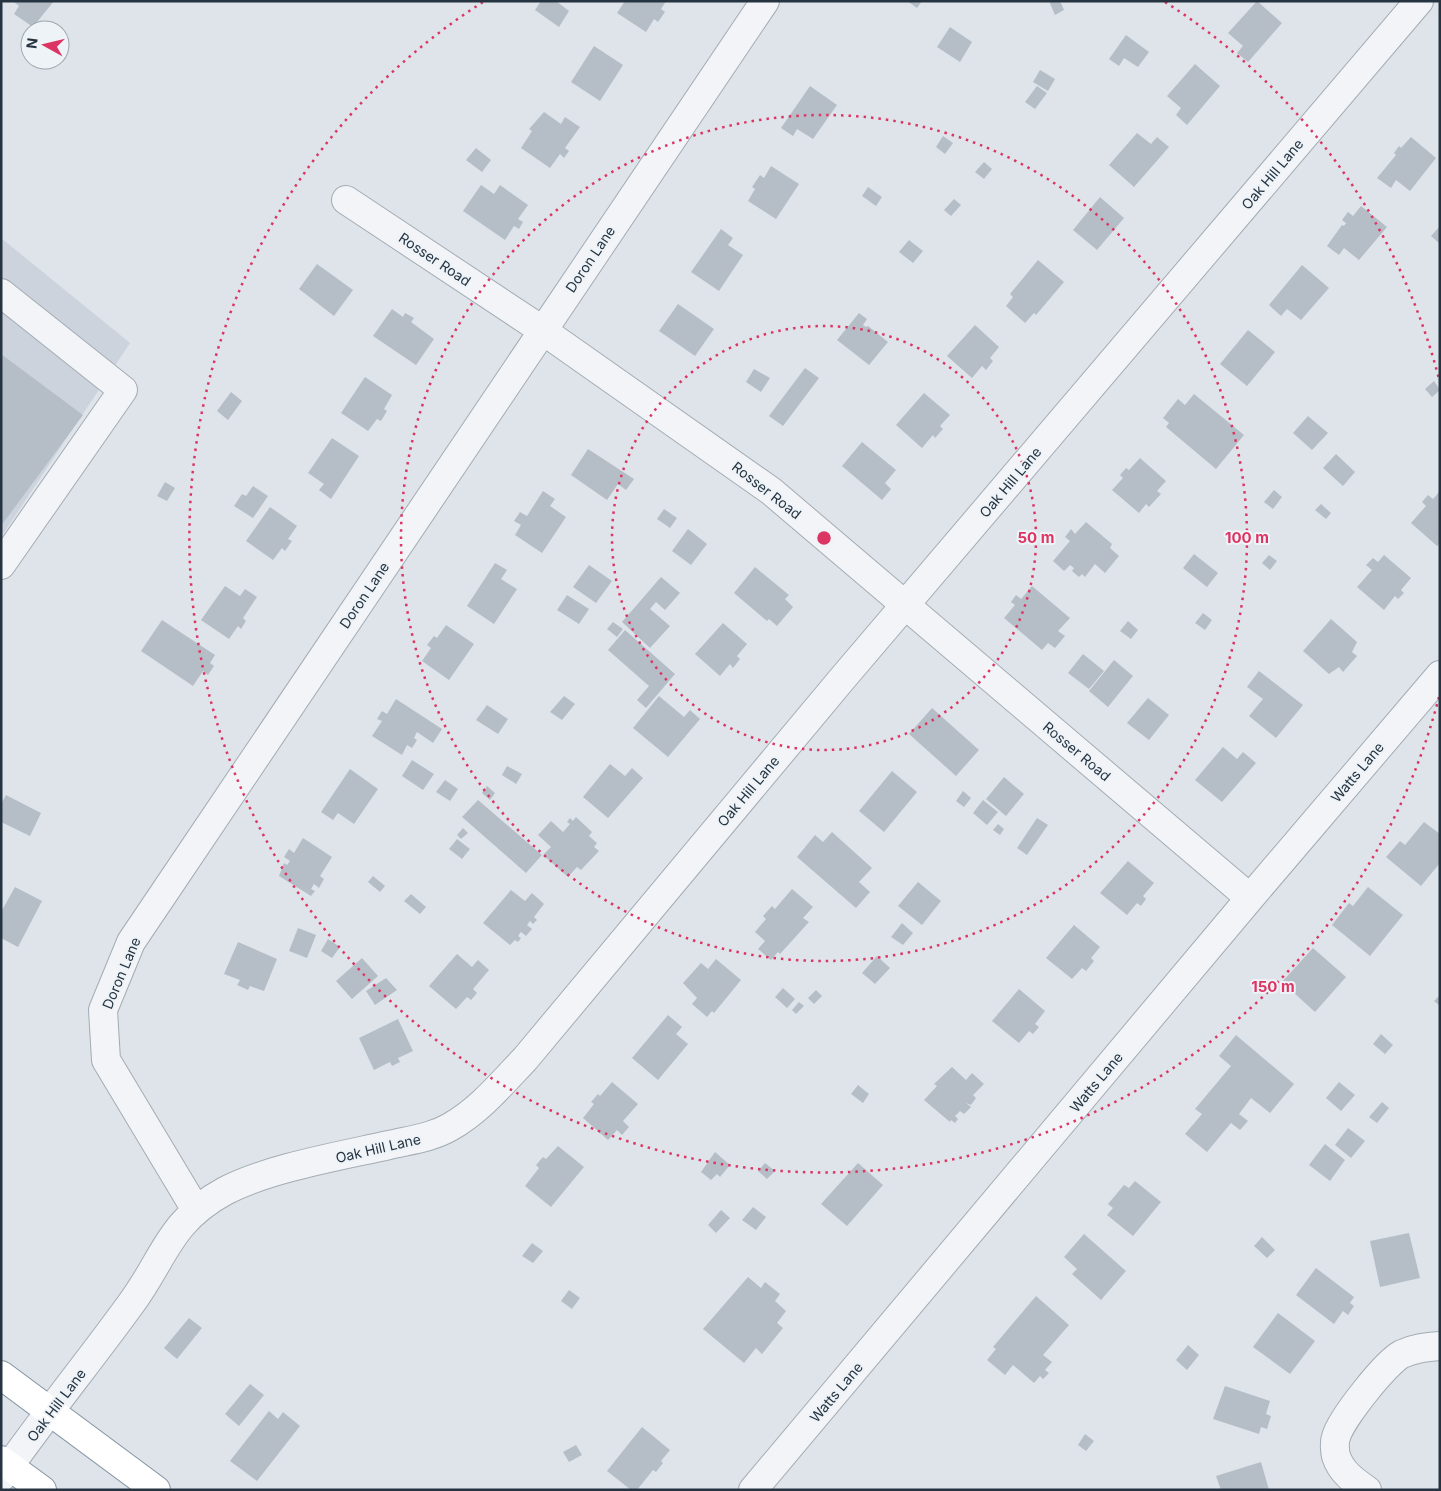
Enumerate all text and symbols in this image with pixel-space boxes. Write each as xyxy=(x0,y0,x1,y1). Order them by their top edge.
north arrow xyxy=(20,20,70,70)
text: N xyxy=(22,37,41,50)
street label: Oak Hill Lane xyxy=(1238,135,1306,213)
street label: Doron Lane xyxy=(562,223,618,295)
street label: Rosser Road xyxy=(396,229,474,289)
street label: Oak Hill Lane xyxy=(976,443,1044,521)
street label: Rosser Road xyxy=(729,458,805,522)
text: 50 m xyxy=(1018,528,1054,547)
text: 100 m xyxy=(1225,528,1269,547)
centre of rings xyxy=(815,529,833,547)
street label: Doron Lane xyxy=(336,559,392,631)
street label: Rosser Road xyxy=(1040,718,1114,784)
street label: Watts Lane xyxy=(1327,739,1387,805)
street label: Oak Hill Lane xyxy=(714,752,782,830)
street label: Doron Lane xyxy=(98,935,144,1011)
text: 150 m xyxy=(1251,977,1295,996)
street label: Watts Lane xyxy=(1066,1049,1126,1115)
street label: Oak Hill Lane xyxy=(334,1130,422,1166)
street label: Watts Lane xyxy=(806,1359,866,1425)
street label: Oak Hill Lane xyxy=(23,1365,89,1445)

